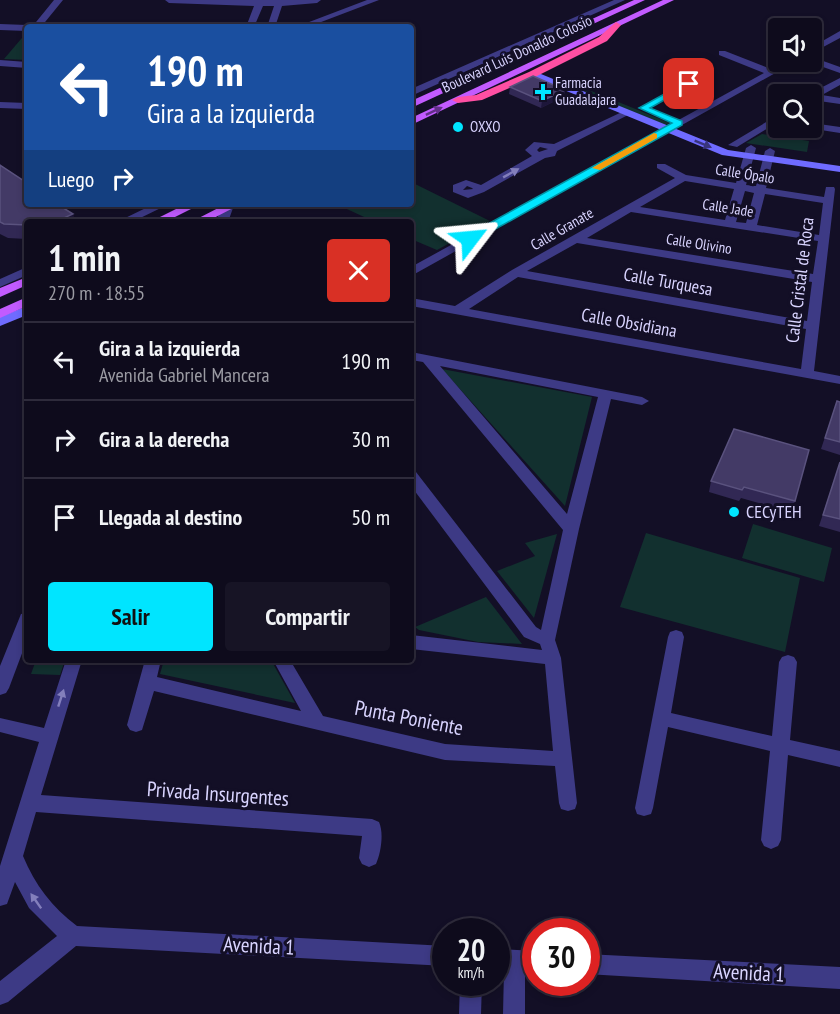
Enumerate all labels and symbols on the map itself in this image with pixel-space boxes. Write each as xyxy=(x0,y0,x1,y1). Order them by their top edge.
street label: Boulevard Luis Donaldo Colosio xyxy=(439,10,595,97)
pin xyxy=(663,58,714,109)
place label: Farmacia Guadalajara xyxy=(555,73,616,109)
marker: Farmacia Guadalajara xyxy=(536,85,550,99)
one-way arrow xyxy=(426,107,443,116)
place label: OXXO xyxy=(470,117,500,136)
marker: OXXO xyxy=(451,120,465,134)
one-way arrow xyxy=(695,139,713,149)
street label: Calle Ópalo xyxy=(714,159,776,188)
one-way arrow xyxy=(503,168,520,178)
street label: Calle Jade xyxy=(701,194,755,221)
street label: Calle Granate xyxy=(527,203,597,254)
position arrow xyxy=(438,207,502,271)
street label: Calle Cristal de Roca xyxy=(780,216,819,344)
street label: Calle Olivino xyxy=(665,229,733,258)
street label: Calle Turquesa xyxy=(622,262,714,301)
street label: Calle Obsidiana xyxy=(580,303,679,342)
place label: CECyTEH xyxy=(746,500,802,523)
marker: CECyTEH xyxy=(727,505,741,519)
one-way arrow xyxy=(57,689,66,707)
street label: Punta Poniente xyxy=(353,694,466,741)
street label: Privada Insurgentes xyxy=(146,775,290,812)
one-way arrow xyxy=(30,894,42,910)
speed limit sign: 30 xyxy=(522,918,600,996)
street label: Avenida 1 xyxy=(223,930,295,961)
street label: Avenida 1 xyxy=(713,957,785,988)

